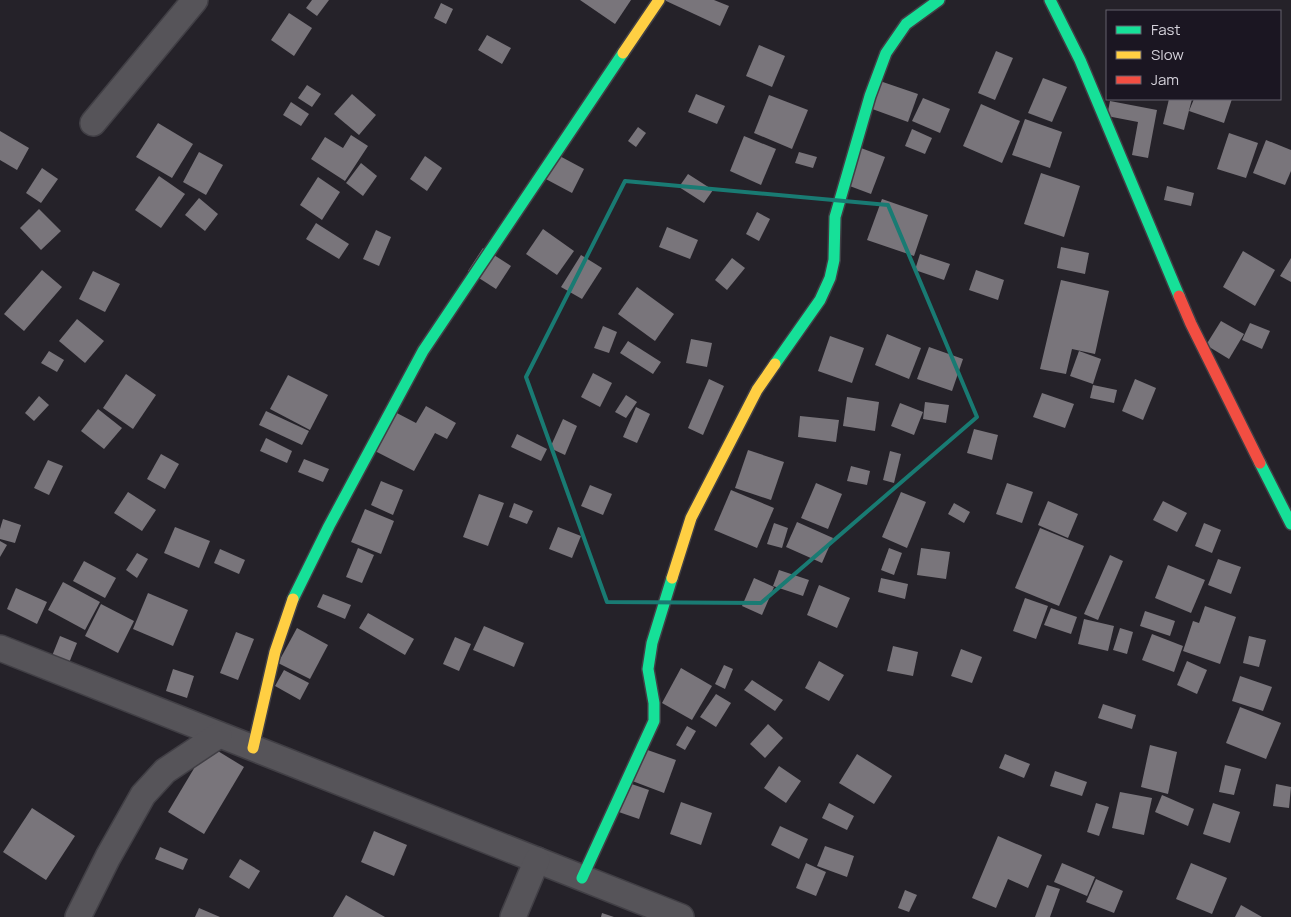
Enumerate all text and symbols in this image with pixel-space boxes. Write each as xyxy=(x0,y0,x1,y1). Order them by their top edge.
legend xyxy=(1106,10,1281,100)
text: Fast xyxy=(1151,19,1180,40)
text: Slow xyxy=(1151,44,1184,65)
text: Jam xyxy=(1151,69,1179,90)

